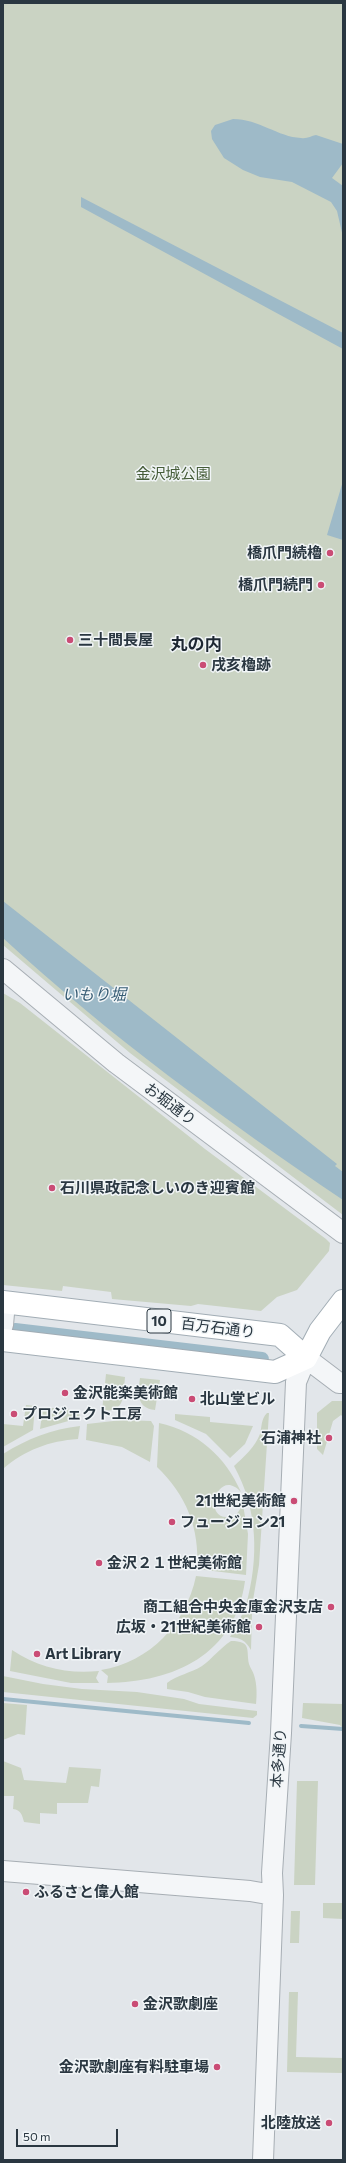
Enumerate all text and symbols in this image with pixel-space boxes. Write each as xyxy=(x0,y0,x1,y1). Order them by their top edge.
park label: 金沢城公園 xyxy=(136,465,210,483)
place label: 橋爪門続櫓 xyxy=(247,544,322,562)
marker: 橋爪門続櫓 xyxy=(325,548,335,558)
place label: 橋爪門続門 xyxy=(238,576,313,594)
marker: 橋爪門続門 xyxy=(316,580,326,590)
place label: 三十間長屋 xyxy=(78,631,153,649)
district label: 丸の内 xyxy=(171,634,221,654)
marker: 三十間長屋 xyxy=(65,635,75,645)
place label: 戌亥櫓跡 xyxy=(211,656,271,674)
marker: 戌亥櫓跡 xyxy=(198,660,208,670)
water label: いもり堀 xyxy=(62,985,126,1005)
street label: お堀通り xyxy=(141,1079,199,1129)
place label: 石川県政記念しいのき迎賓館 xyxy=(60,1179,255,1197)
marker: 石川県政記念しいのき迎賓館 xyxy=(47,1183,57,1193)
road number: 10 xyxy=(147,1309,171,1333)
street label: 百万石通り xyxy=(180,1314,256,1342)
place label: 金沢能楽美術館 xyxy=(73,1384,178,1402)
marker: 金沢能楽美術館 xyxy=(60,1388,70,1398)
place label: 北山堂ビル xyxy=(200,1390,275,1408)
marker: 北山堂ビル xyxy=(187,1394,197,1404)
place label: プロジェクト工房 xyxy=(22,1405,142,1423)
marker: プロジェクト工房 xyxy=(9,1409,19,1419)
place label: 石浦神社 xyxy=(261,1429,321,1447)
marker: 石浦神社 xyxy=(324,1433,334,1443)
place label: 21世紀美術館 xyxy=(196,1492,286,1510)
marker: 21世紀美術館 xyxy=(289,1496,299,1506)
place label: フュージョン21 xyxy=(180,1513,285,1531)
marker: フュージョン21 xyxy=(167,1517,177,1527)
place label: 金沢２１世紀美術館 xyxy=(107,1554,242,1572)
marker: 金沢２１世紀美術館 xyxy=(94,1558,104,1568)
place label: 商工組合中央金庫金沢支店 xyxy=(143,1598,323,1616)
marker: 商工組合中央金庫金沢支店 xyxy=(326,1602,336,1612)
place label: 広坂・21世紀美術館 xyxy=(116,1618,251,1636)
marker: 広坂・21世紀美術館 xyxy=(254,1622,264,1632)
place label: Art Library xyxy=(45,1645,121,1663)
marker: Art Library xyxy=(32,1649,42,1659)
street label: 本多通り xyxy=(268,1727,290,1789)
place label: ふるさと偉人館 xyxy=(34,1883,139,1901)
marker: ふるさと偉人館 xyxy=(21,1887,31,1897)
place label: 金沢歌劇座 xyxy=(143,1995,218,2013)
marker: 金沢歌劇座 xyxy=(130,1999,140,2009)
place label: 金沢歌劇座有料駐車場 xyxy=(59,2058,209,2076)
marker: 金沢歌劇座有料駐車場 xyxy=(212,2062,222,2072)
place label: 北陸放送 xyxy=(261,2114,321,2132)
marker: 北陸放送 xyxy=(324,2118,334,2128)
scale bar xyxy=(18,2121,120,2147)
text: 50 m xyxy=(23,2129,51,2143)

